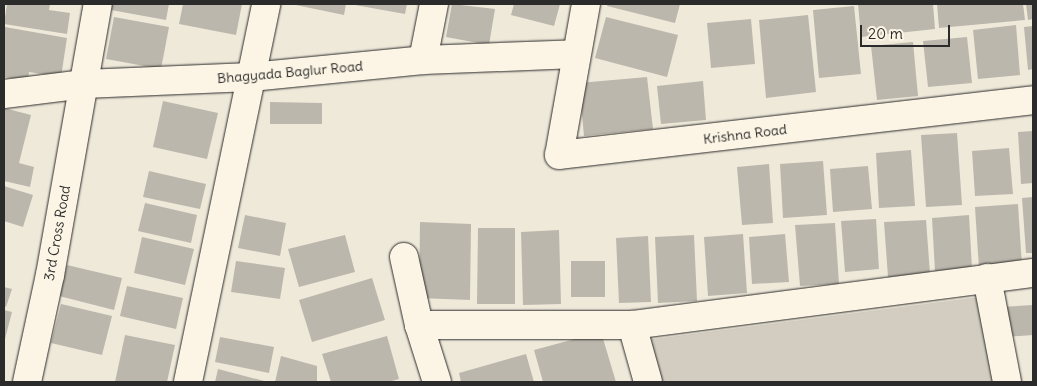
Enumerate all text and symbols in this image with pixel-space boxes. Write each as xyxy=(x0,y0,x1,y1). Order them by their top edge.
scale bar xyxy=(862,15,952,47)
text: 20 m xyxy=(868,24,903,43)
street label: Bhagyada Baglur Road xyxy=(216,57,364,87)
street label: Krishna Road xyxy=(702,121,788,147)
street label: 3rd Cross Road xyxy=(40,184,74,282)

